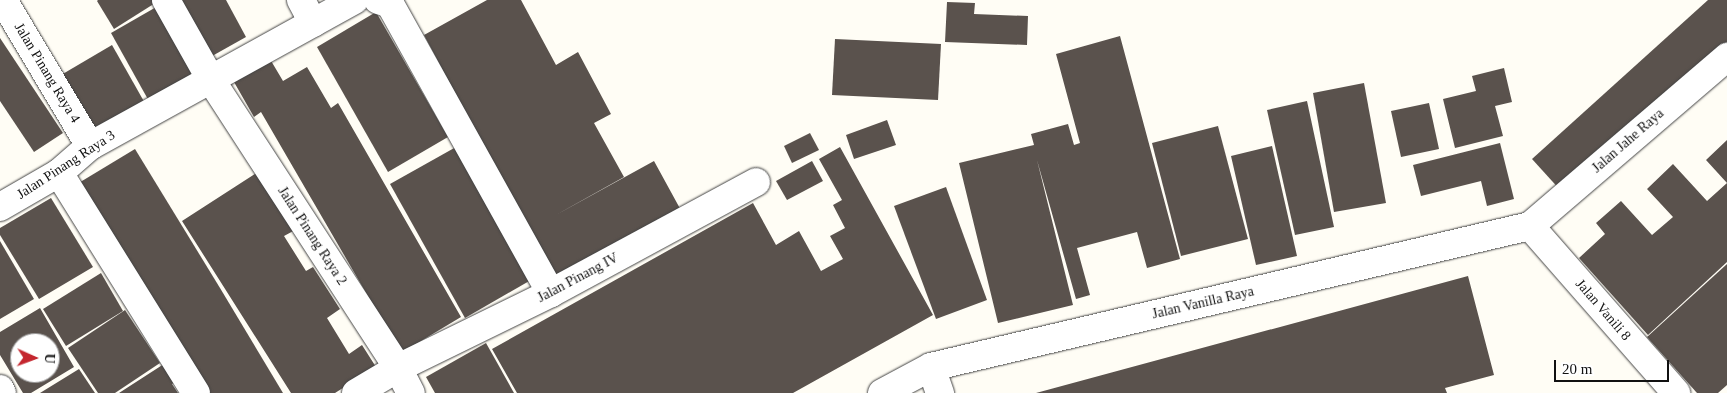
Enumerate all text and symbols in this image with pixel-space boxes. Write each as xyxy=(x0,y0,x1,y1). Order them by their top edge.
street label: Jalan Pinang Raya 4 xyxy=(10,20,84,126)
street label: Jalan Jahe Raya xyxy=(1589,105,1667,177)
street label: Jalan Pinang Raya 3 xyxy=(14,127,118,203)
street label: Jalan Pinang Raya 2 xyxy=(274,184,350,288)
street label: Jalan Pinang IV xyxy=(535,250,621,306)
street label: Jalan Vanili 8 xyxy=(1572,276,1634,344)
street label: Jalan Vanilla Raya xyxy=(1150,283,1256,323)
north arrow xyxy=(10,333,60,383)
scale bar xyxy=(1557,350,1672,382)
text: U xyxy=(42,353,57,364)
text: 20 m xyxy=(1562,361,1592,377)

